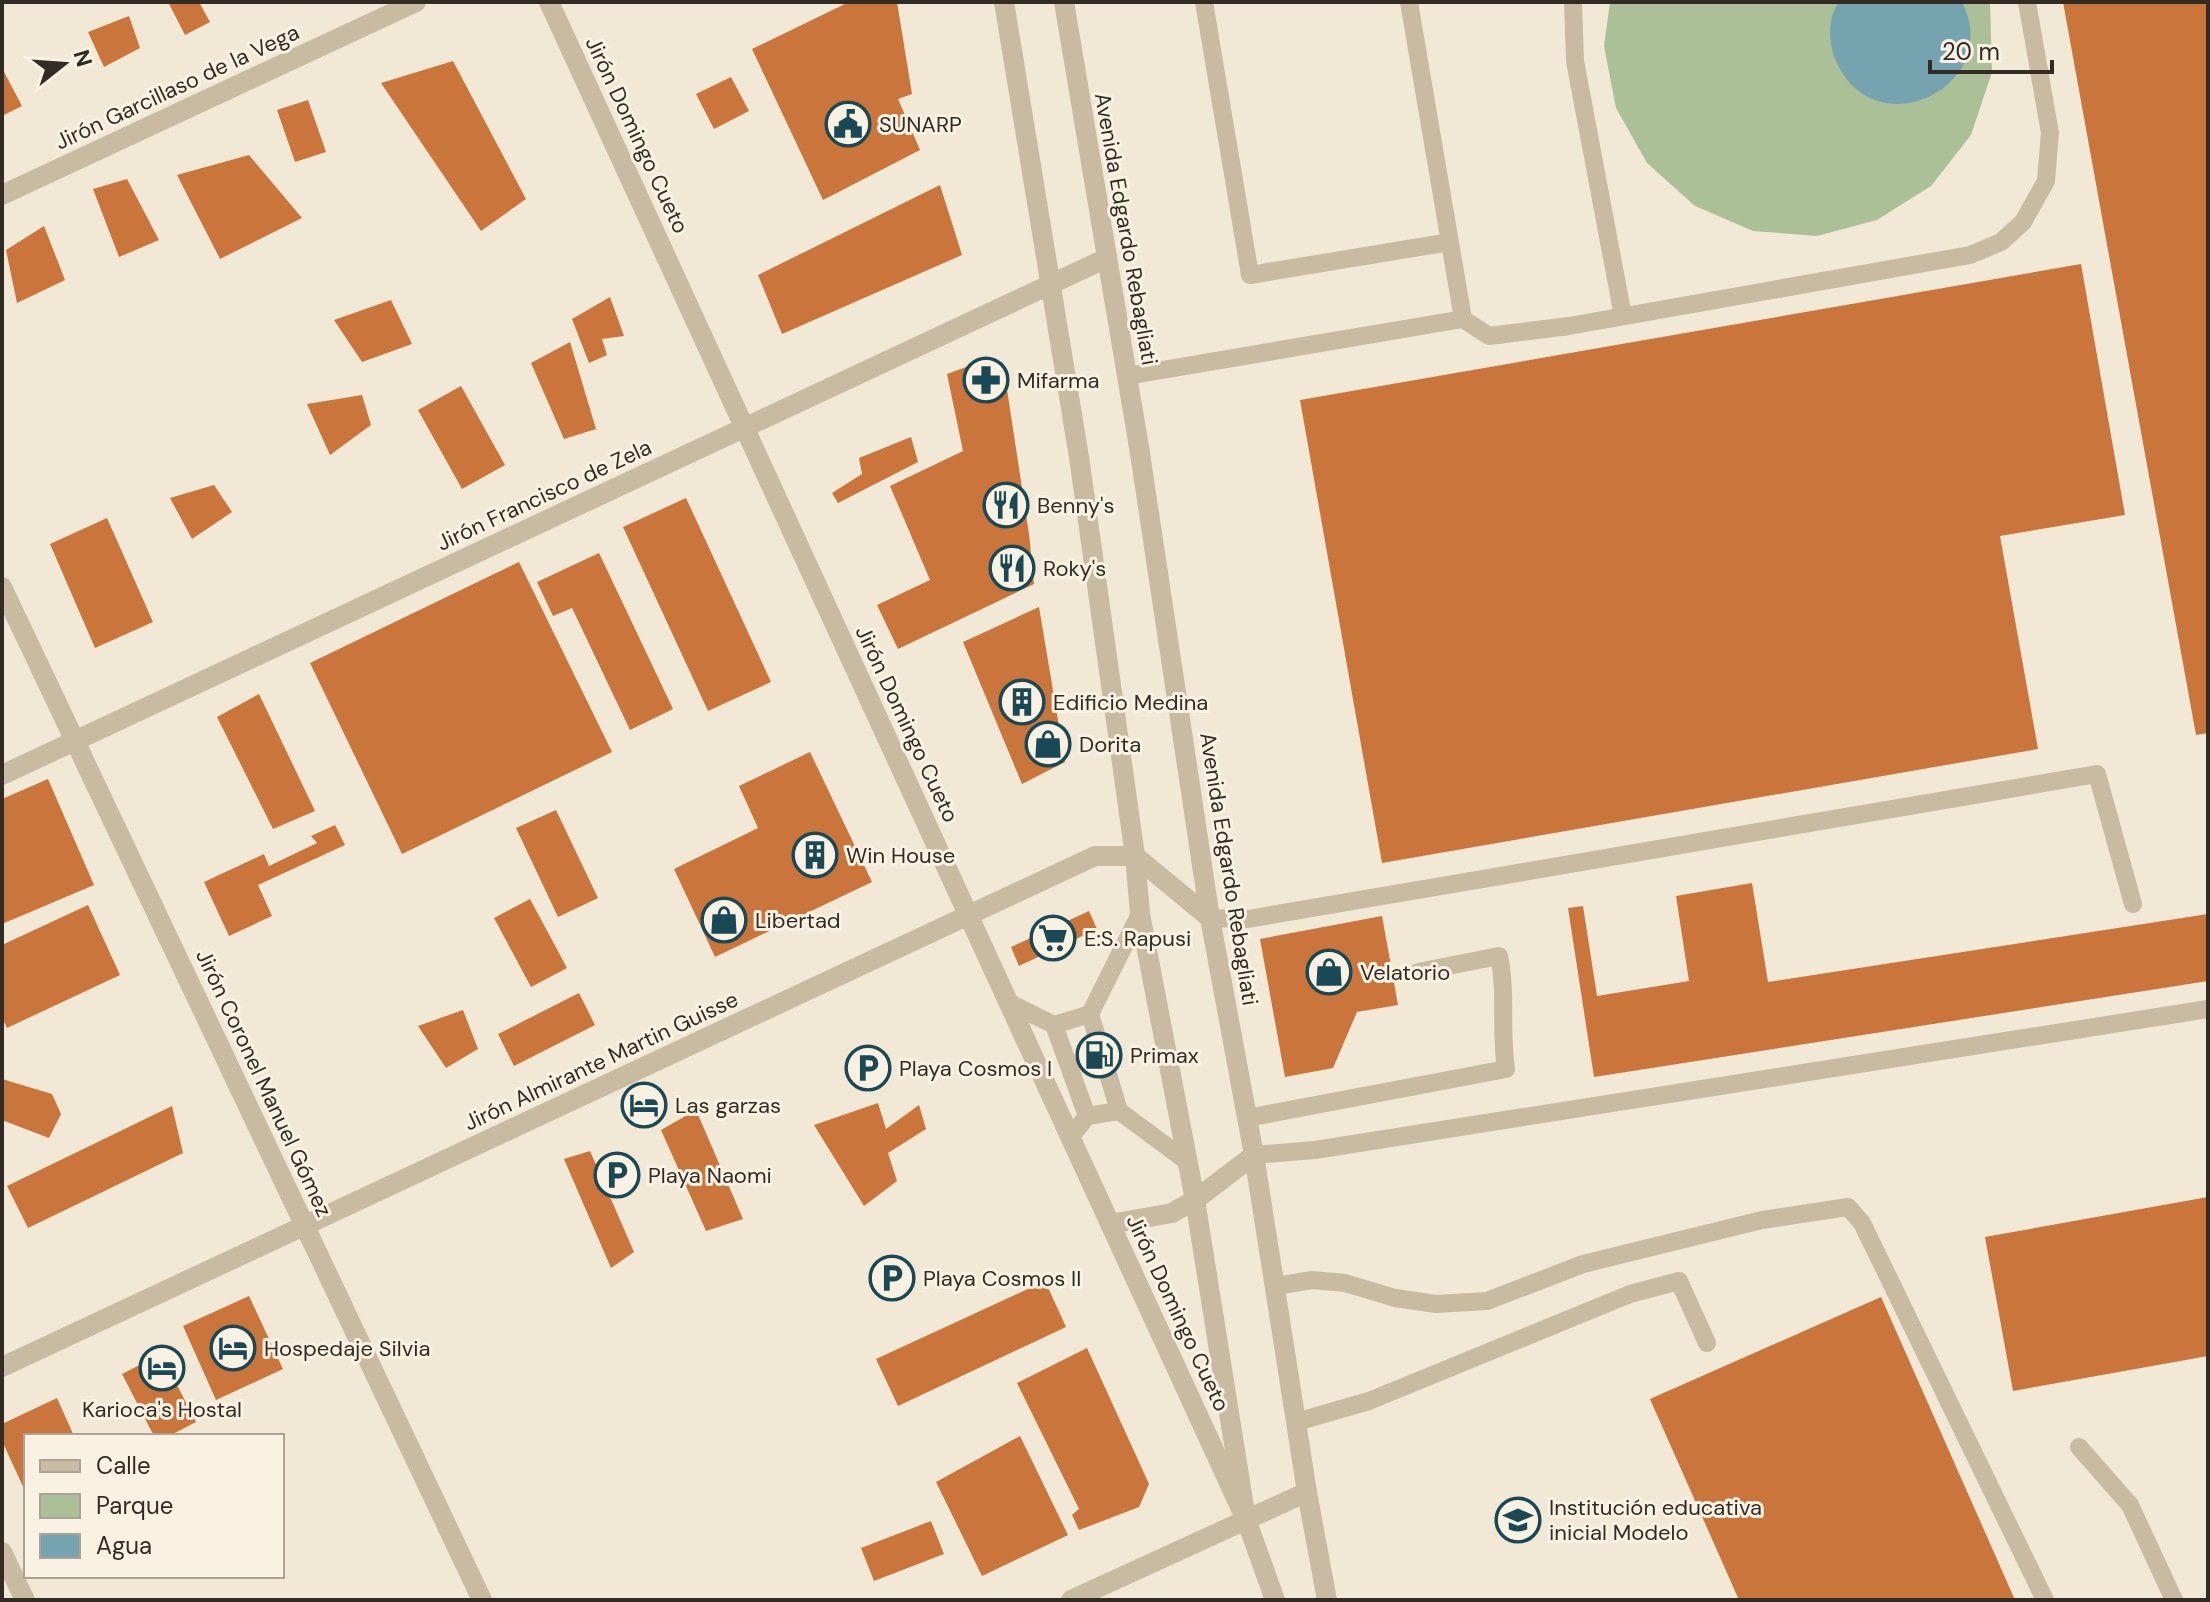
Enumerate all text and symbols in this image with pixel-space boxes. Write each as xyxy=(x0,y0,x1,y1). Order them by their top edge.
street label: Jirón Garcillaso de la Vega xyxy=(50,18,304,156)
north arrow xyxy=(24,24,104,104)
scale bar xyxy=(1930,24,2052,74)
street label: Jirón Domingo Cueto xyxy=(579,32,695,238)
text: 20 m xyxy=(1942,36,2000,67)
text: N xyxy=(66,46,99,70)
street label: Avenida Edgardo Rebagliati xyxy=(1088,91,1164,367)
public building icon: SUNARP xyxy=(824,100,872,148)
place label: SUNARP xyxy=(879,110,962,139)
pharmacy icon: Mifarma xyxy=(962,356,1010,404)
place label: Mifarma xyxy=(1017,366,1100,395)
street label: Jirón Francisco de Zela xyxy=(432,432,656,558)
restaurant icon: Benny's xyxy=(982,481,1030,529)
place label: Benny's xyxy=(1037,491,1114,520)
restaurant icon: Roky's xyxy=(988,544,1036,592)
place label: Roky's xyxy=(1043,554,1106,583)
street label: Jirón Domingo Cueto xyxy=(849,621,965,827)
building icon: Edificio Medina xyxy=(998,678,1046,726)
place label: Edificio Medina xyxy=(1053,688,1208,717)
shop icon: Dorita xyxy=(1024,720,1072,768)
place label: Dorita xyxy=(1079,730,1141,759)
street label: Avenida Edgardo Rebagliati xyxy=(1193,730,1265,1008)
building icon: Win House xyxy=(791,831,839,879)
place label: Win House xyxy=(846,841,955,870)
shop icon: Libertad xyxy=(700,896,748,944)
place label: Libertad xyxy=(755,906,841,935)
supermarket icon: E:S. Rapusi xyxy=(1029,914,1077,962)
place label: E:S. Rapusi xyxy=(1084,924,1191,953)
street label: Jirón Coronel Manuel Gómez xyxy=(189,945,339,1221)
shop icon: Velatorio xyxy=(1305,948,1353,996)
place label: Velatorio xyxy=(1360,958,1450,987)
street label: Jirón Almirante Martin Guisse xyxy=(459,985,743,1137)
fuel station icon: Primax xyxy=(1075,1031,1123,1079)
place label: Primax xyxy=(1130,1041,1199,1070)
parking icon: Playa Cosmos I xyxy=(844,1044,892,1092)
place label: Playa Cosmos I xyxy=(899,1054,1052,1083)
hotel icon: Las garzas xyxy=(620,1081,668,1129)
place label: Las garzas xyxy=(675,1091,781,1120)
parking icon: Playa Naomi xyxy=(593,1151,641,1199)
place label: Playa Naomi xyxy=(648,1161,772,1190)
street label: Jirón Domingo Cueto xyxy=(1120,1210,1236,1416)
parking icon: Playa Cosmos II xyxy=(868,1254,916,1302)
place label: Playa Cosmos II xyxy=(923,1264,1081,1293)
hotel icon: Hospedaje Silvia xyxy=(209,1324,257,1372)
place label: Hospedaje Silvia xyxy=(264,1334,431,1363)
hotel icon: Karioca's Hostal xyxy=(138,1344,186,1392)
place label: Karioca's Hostal xyxy=(82,1395,242,1424)
legend xyxy=(24,1434,284,1578)
text: Calle xyxy=(96,1450,151,1481)
text: Parque xyxy=(96,1490,173,1521)
place label: Institución educativa inicial Modelo xyxy=(1549,1493,1762,1547)
school or university icon: Institución educativa inicial Modelo xyxy=(1494,1496,1542,1544)
text: Agua xyxy=(96,1530,152,1561)

